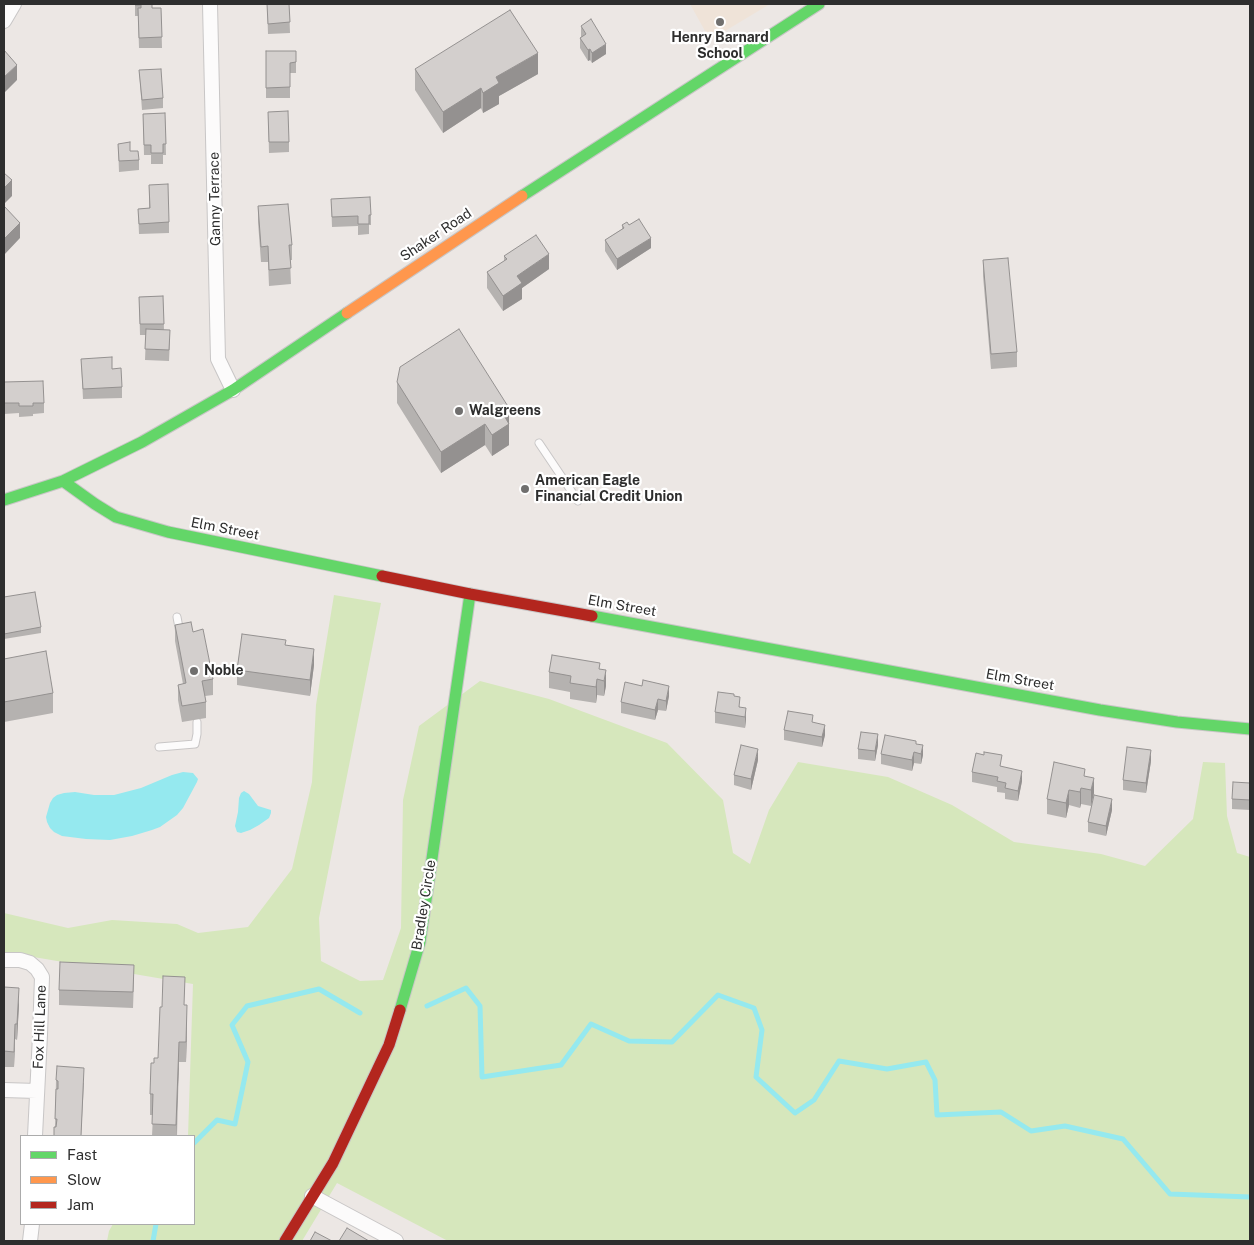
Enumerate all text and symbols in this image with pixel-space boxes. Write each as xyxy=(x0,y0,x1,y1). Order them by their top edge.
marker: Henry Barnard School xyxy=(714,16,726,28)
place label: Henry Barnard School xyxy=(671,30,769,62)
street label: Ganny Terrace xyxy=(206,152,224,246)
street label: Shaker Road xyxy=(397,205,475,265)
place label: Walgreens xyxy=(469,403,541,419)
marker: Walgreens xyxy=(453,405,465,417)
place label: American Eagle Financial Credit Union xyxy=(535,473,683,506)
marker: American Eagle Financial Credit Union xyxy=(519,483,531,495)
street label: Elm Street xyxy=(189,514,261,544)
street label: Elm Street xyxy=(587,592,657,620)
place label: Noble xyxy=(204,663,244,679)
marker: Noble xyxy=(188,665,200,677)
street label: Elm Street xyxy=(985,666,1055,694)
street label: Bradley Circle xyxy=(409,859,439,951)
street label: Fox Hill Lane xyxy=(30,985,50,1069)
legend xyxy=(20,1135,195,1225)
text: Fast xyxy=(67,1146,97,1163)
text: Slow xyxy=(67,1171,101,1188)
text: Jam xyxy=(67,1196,94,1213)

